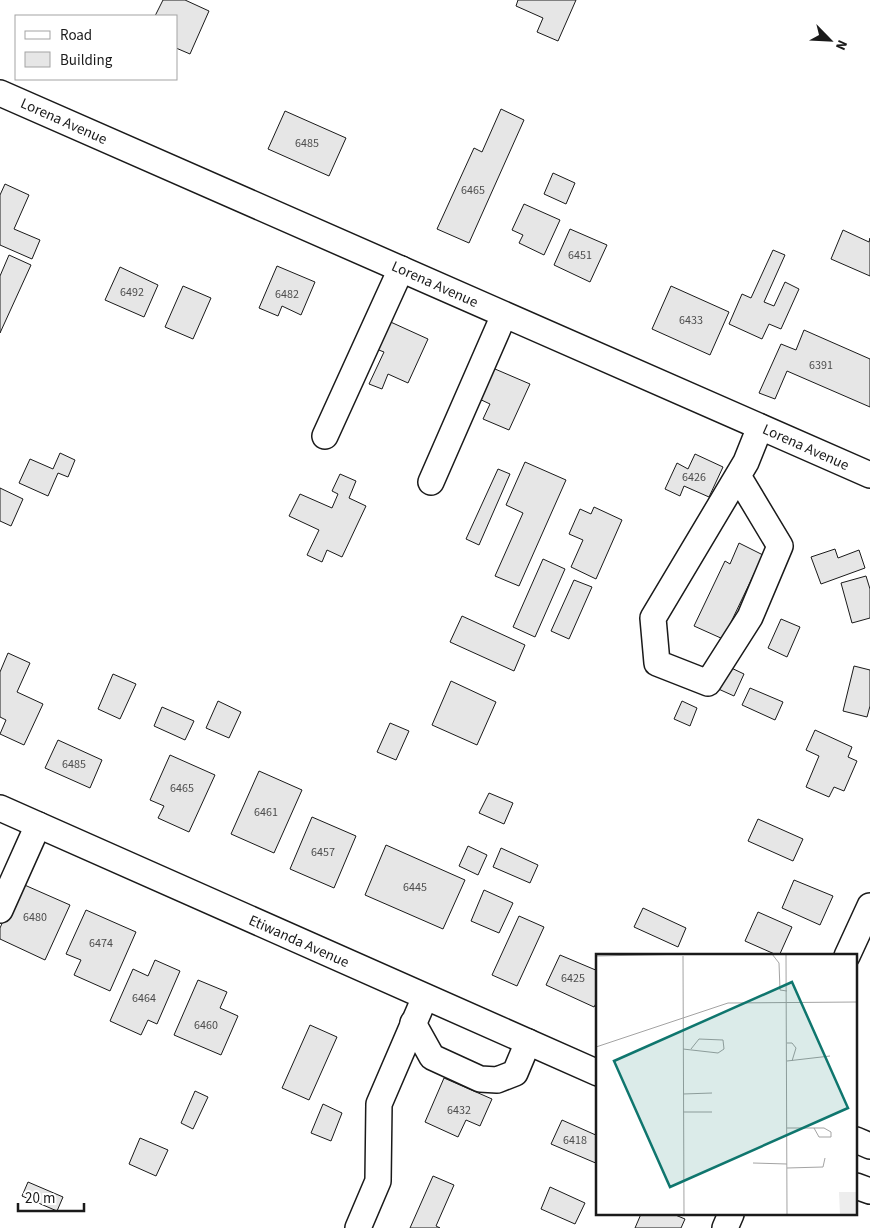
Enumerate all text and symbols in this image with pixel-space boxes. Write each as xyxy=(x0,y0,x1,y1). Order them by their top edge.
legend xyxy=(15,15,178,80)
north arrow xyxy=(805,15,855,65)
text: Road xyxy=(60,25,92,46)
text: N xyxy=(830,37,852,53)
text: Building xyxy=(60,50,113,71)
street label: Lorena Avenue xyxy=(17,93,110,150)
house number: 6485 xyxy=(295,135,319,152)
house number: 6465 xyxy=(461,182,485,199)
house number: 6451 xyxy=(568,247,592,264)
street label: Lorena Avenue xyxy=(388,256,481,313)
house number: 6492 xyxy=(120,284,144,301)
house number: 6482 xyxy=(275,286,299,303)
house number: 6433 xyxy=(679,312,703,329)
house number: 6391 xyxy=(809,357,833,374)
street label: Lorena Avenue xyxy=(759,419,852,476)
house number: 6426 xyxy=(682,469,706,486)
house number: 6485 xyxy=(62,756,86,773)
house number: 6465 xyxy=(170,780,194,797)
house number: 6461 xyxy=(254,804,278,821)
house number: 6457 xyxy=(311,844,335,861)
house number: 6445 xyxy=(403,879,427,896)
house number: 6480 xyxy=(23,909,47,926)
street label: Etiwanda Avenue xyxy=(245,910,352,973)
house number: 6474 xyxy=(89,935,113,952)
inset map xyxy=(596,954,858,1216)
house number: 6425 xyxy=(561,970,585,987)
house number: 6464 xyxy=(132,990,156,1007)
house number: 6460 xyxy=(194,1017,218,1034)
house number: 6432 xyxy=(447,1102,471,1119)
house number: 6418 xyxy=(563,1132,587,1149)
scale bar xyxy=(18,1180,84,1212)
text: 20 m xyxy=(25,1188,55,1209)

